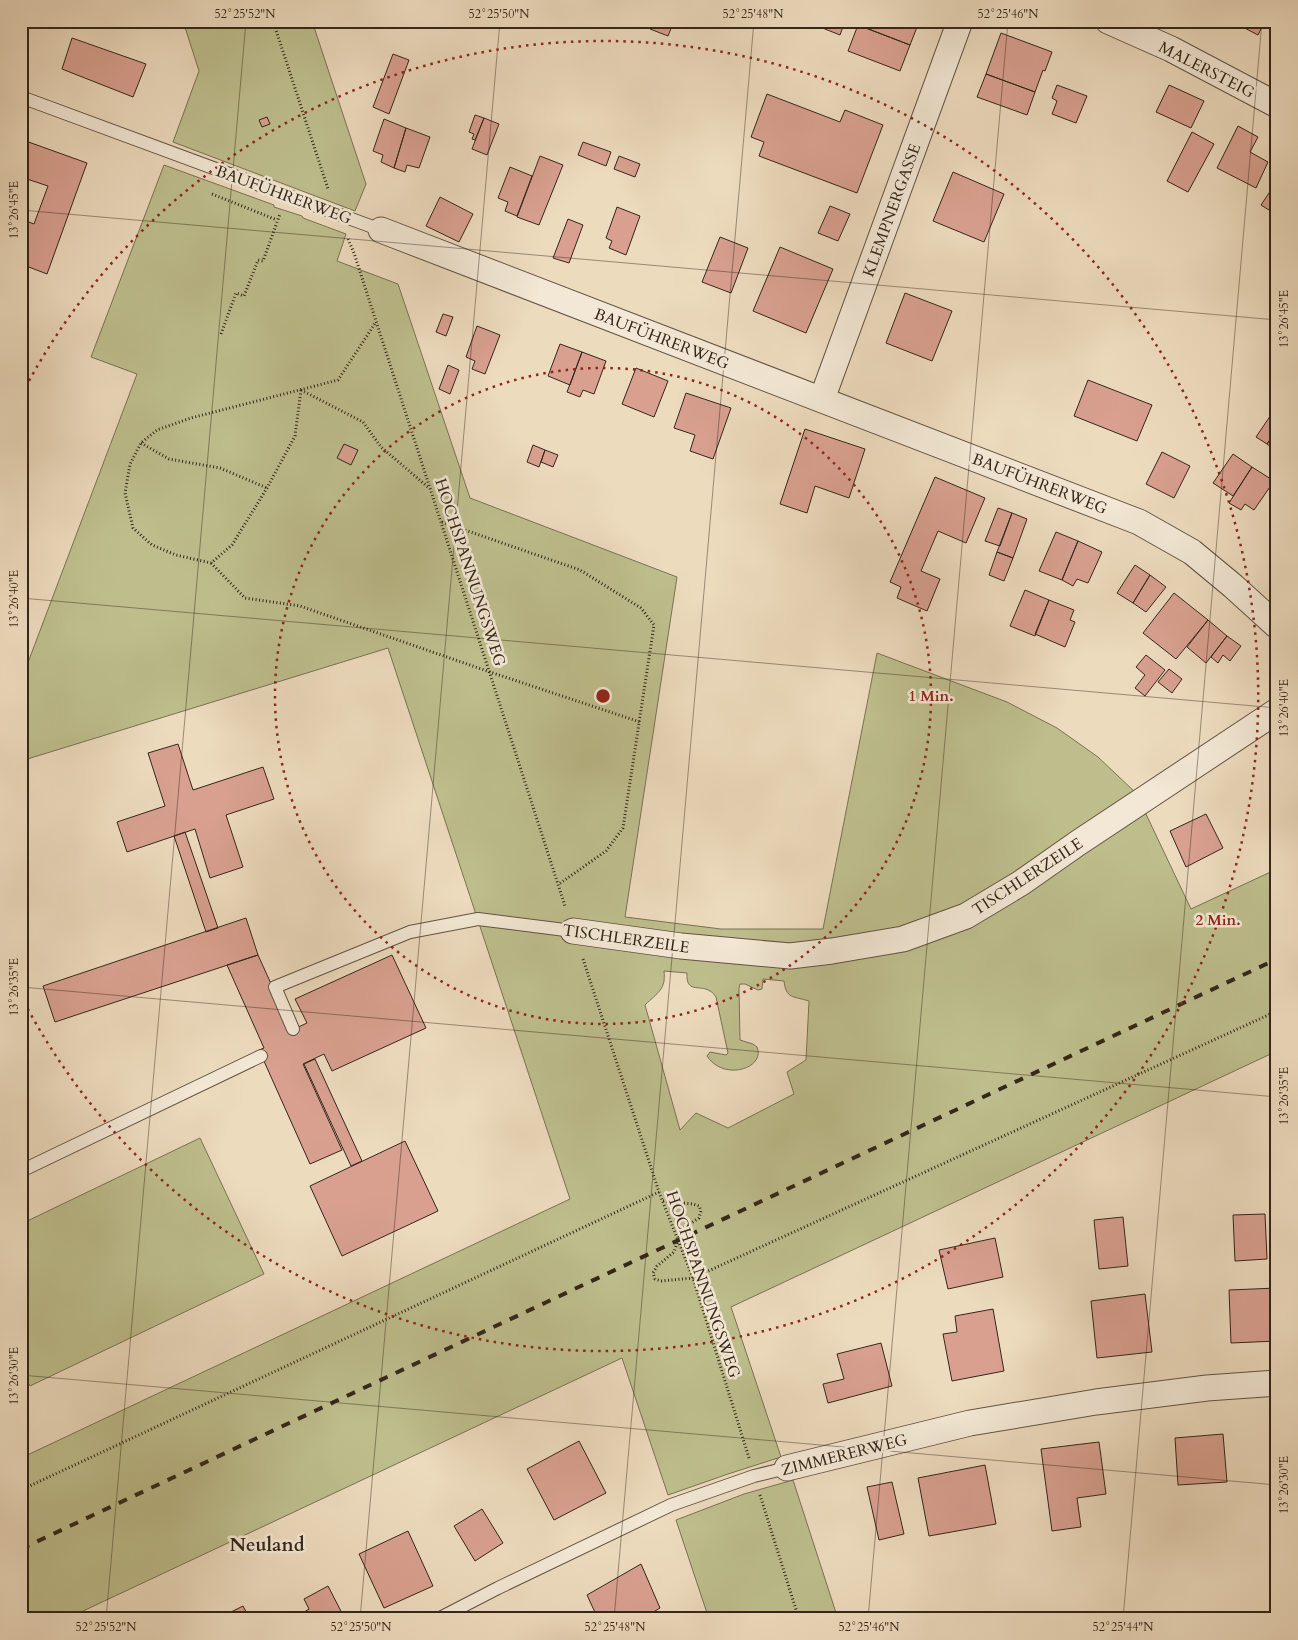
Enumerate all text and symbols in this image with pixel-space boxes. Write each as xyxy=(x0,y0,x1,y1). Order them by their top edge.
text: 52°25'52"N xyxy=(215,6,276,22)
text: 52°25'50"N xyxy=(469,6,530,22)
text: 52°25'48"N xyxy=(723,6,784,22)
text: 52°25'46"N xyxy=(978,6,1039,22)
street label: MALERSTEIG xyxy=(1155,36,1259,104)
street label: KLEMPNERGASSE xyxy=(858,140,926,280)
street label: BAUFÜHRERWEG xyxy=(213,160,355,230)
text: 13°26'45"E xyxy=(6,181,22,239)
text: 13°26'45"E xyxy=(1276,290,1292,348)
street label: BAUFÜHRERWEG xyxy=(591,303,733,375)
street label: BAUFÜHRERWEG xyxy=(969,448,1111,520)
street label: HOCHSPANNUNGSWEG xyxy=(429,475,511,669)
text: 13°26'40"E xyxy=(6,570,22,628)
text: 13°26'40"E xyxy=(1276,679,1292,737)
text: 1 Min. xyxy=(908,686,954,706)
centre of rings xyxy=(594,687,612,705)
street label: TISCHLERZEILE xyxy=(968,833,1087,921)
text: 2 Min. xyxy=(1195,910,1241,930)
street label: TISCHLERZEILE xyxy=(561,919,691,959)
text: 13°26'35"E xyxy=(6,958,22,1016)
text: 13°26'35"E xyxy=(1276,1067,1292,1125)
street label: HOCHSPANNUNGSWEG xyxy=(661,1188,746,1381)
text: 13°26'30"E xyxy=(6,1347,22,1405)
street label: ZIMMERERWEG xyxy=(779,1429,910,1481)
text: 13°26'30"E xyxy=(1276,1456,1292,1514)
district label: Neuland xyxy=(229,1532,305,1558)
text: 52°25'52"N xyxy=(76,1619,137,1635)
text: 52°25'50"N xyxy=(331,1619,392,1635)
text: 52°25'48"N xyxy=(585,1619,646,1635)
text: 52°25'46"N xyxy=(839,1619,900,1635)
text: 52°25'44"N xyxy=(1093,1619,1154,1635)

